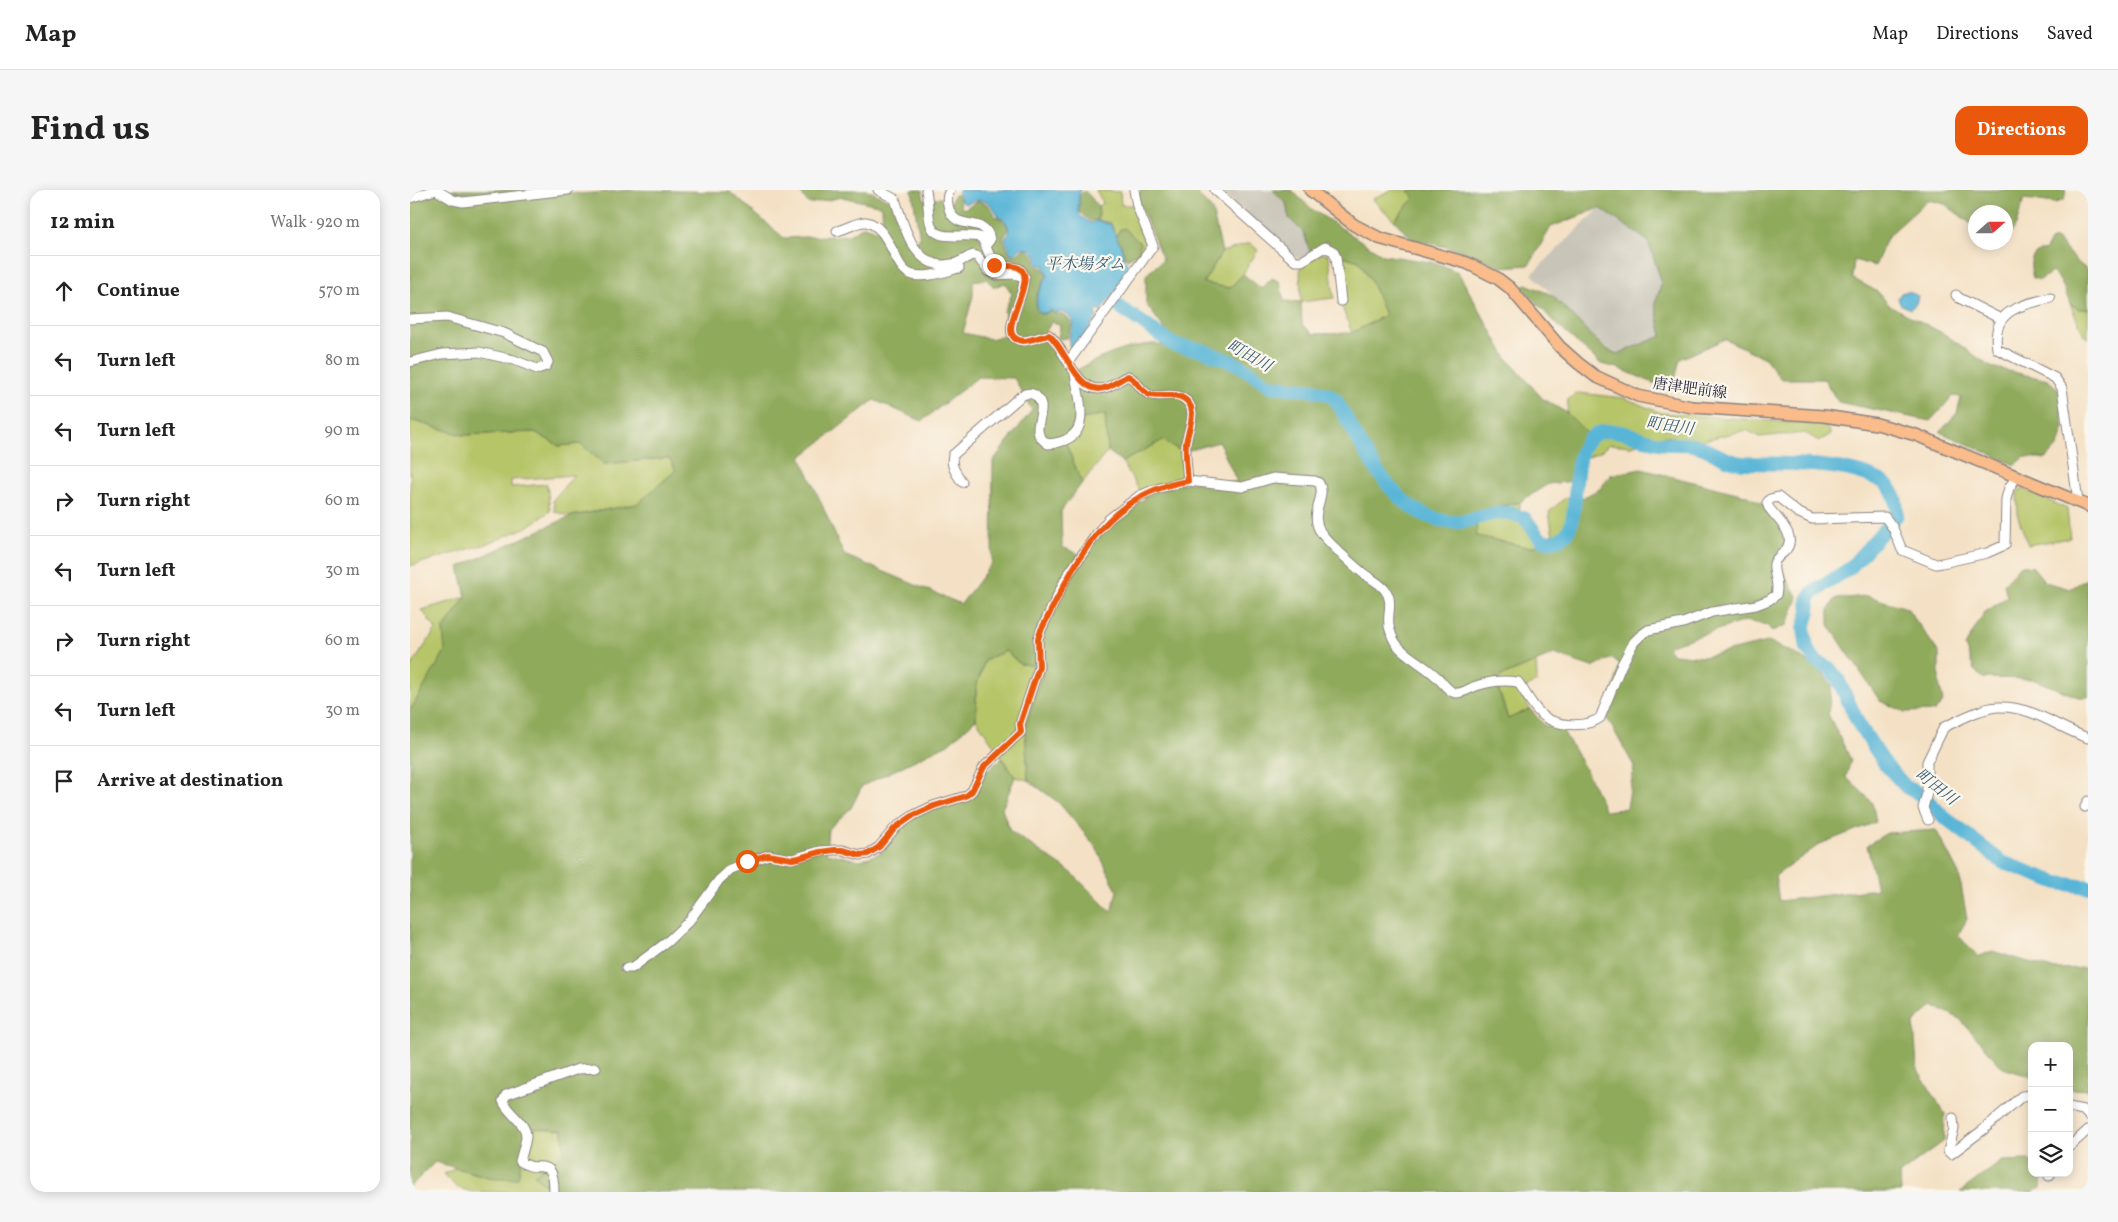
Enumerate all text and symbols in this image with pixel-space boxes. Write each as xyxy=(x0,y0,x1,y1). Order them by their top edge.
text: Map xyxy=(25,18,76,52)
text: Map xyxy=(1872,22,1908,47)
text: Directions xyxy=(1936,22,2019,47)
text: Saved xyxy=(2047,22,2093,47)
text: Find us xyxy=(30,106,150,154)
button: Directions xyxy=(1955,106,2088,155)
north arrow xyxy=(1968,205,2013,250)
text: 12 min xyxy=(50,208,115,237)
text: Walk · 920 m xyxy=(270,212,360,234)
route end xyxy=(983,254,1006,277)
water label: 平木場ダム xyxy=(1045,254,1125,276)
icon: ahead xyxy=(50,277,78,305)
text: Continue xyxy=(97,278,180,304)
text: 570 m xyxy=(318,280,360,302)
water label: 町田川 xyxy=(1223,335,1277,379)
icon: left xyxy=(50,347,78,375)
text: Turn left xyxy=(97,348,176,374)
text: 80 m xyxy=(325,350,360,372)
street label: 唐津肥前線 xyxy=(1651,374,1728,405)
water label: 町田川 xyxy=(1644,413,1697,441)
icon: left xyxy=(50,417,78,445)
text: Turn left xyxy=(97,418,176,444)
text: 90 m xyxy=(324,420,360,442)
icon: right xyxy=(50,487,78,515)
text: Turn right xyxy=(97,488,190,514)
text: 60 m xyxy=(325,490,360,512)
icon: left xyxy=(50,557,78,585)
text: Turn left xyxy=(97,558,176,584)
text: 30 m xyxy=(325,560,360,582)
icon: right xyxy=(50,627,78,655)
text: Turn right xyxy=(97,628,190,654)
text: 60 m xyxy=(325,630,360,652)
icon: left xyxy=(50,697,78,725)
text: Turn left xyxy=(97,698,176,724)
text: 30 m xyxy=(325,700,360,722)
water label: 町田川 xyxy=(1910,764,1963,812)
icon: arrive xyxy=(50,767,78,795)
text: Arrive at destination xyxy=(97,768,283,794)
route start xyxy=(736,850,759,873)
map controls xyxy=(2028,1042,2073,1177)
button: + xyxy=(2028,1042,2073,1087)
button: − xyxy=(2028,1087,2073,1132)
button: layers xyxy=(2028,1132,2073,1177)

